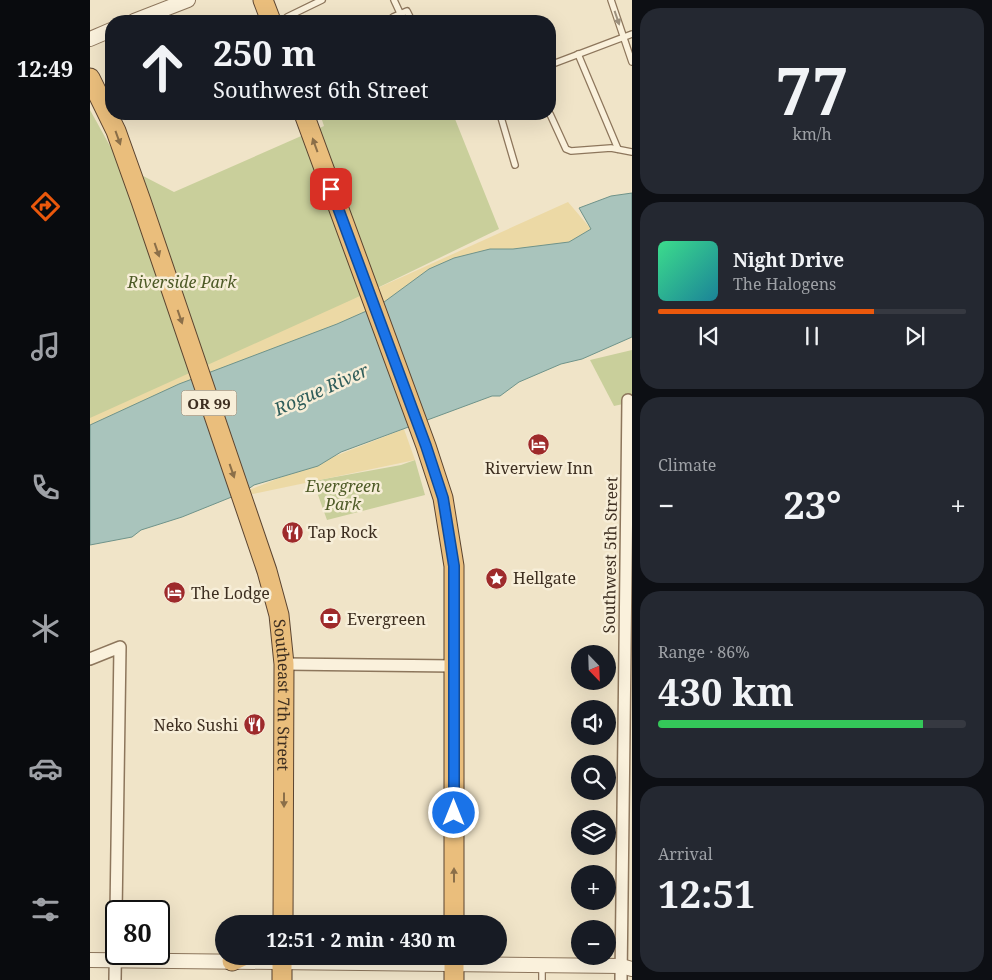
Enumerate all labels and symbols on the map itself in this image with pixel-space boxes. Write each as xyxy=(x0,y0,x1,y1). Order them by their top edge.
one-way arrow xyxy=(614,11,621,26)
one-way arrow xyxy=(114,131,122,146)
one-way arrow xyxy=(311,138,318,153)
pin xyxy=(310,168,352,210)
one-way arrow xyxy=(154,242,162,257)
park label: Riverside Park xyxy=(127,271,237,293)
one-way arrow xyxy=(177,310,184,325)
water label: Rogue River xyxy=(269,357,373,421)
road number: OR 99 xyxy=(182,390,236,416)
hotel icon: Riverview Inn xyxy=(527,432,551,456)
place label: Riverview Inn xyxy=(485,457,593,479)
one-way arrow xyxy=(228,464,236,479)
park label: Evergreen Park xyxy=(304,475,381,515)
street label: Southwest 5th Street xyxy=(598,476,622,634)
restaurant icon: Tap Rock xyxy=(280,520,304,544)
place label: Tap Rock xyxy=(308,521,378,543)
place icon: Hellgate xyxy=(485,566,509,590)
place label: Hellgate xyxy=(513,567,576,589)
hotel icon: The Lodge xyxy=(163,581,187,605)
place label: The Lodge xyxy=(191,582,270,604)
bank icon: Evergreen xyxy=(319,607,343,631)
place label: Evergreen xyxy=(347,608,426,630)
street label: Southeast 7th Street xyxy=(268,618,295,771)
north arrow xyxy=(571,645,616,690)
restaurant icon: Neko Sushi xyxy=(242,713,266,737)
place label: Neko Sushi xyxy=(153,714,238,736)
position arrow xyxy=(427,786,479,838)
one-way arrow xyxy=(279,792,287,808)
one-way arrow xyxy=(450,867,458,883)
speed limit sign: 80 xyxy=(105,900,170,965)

